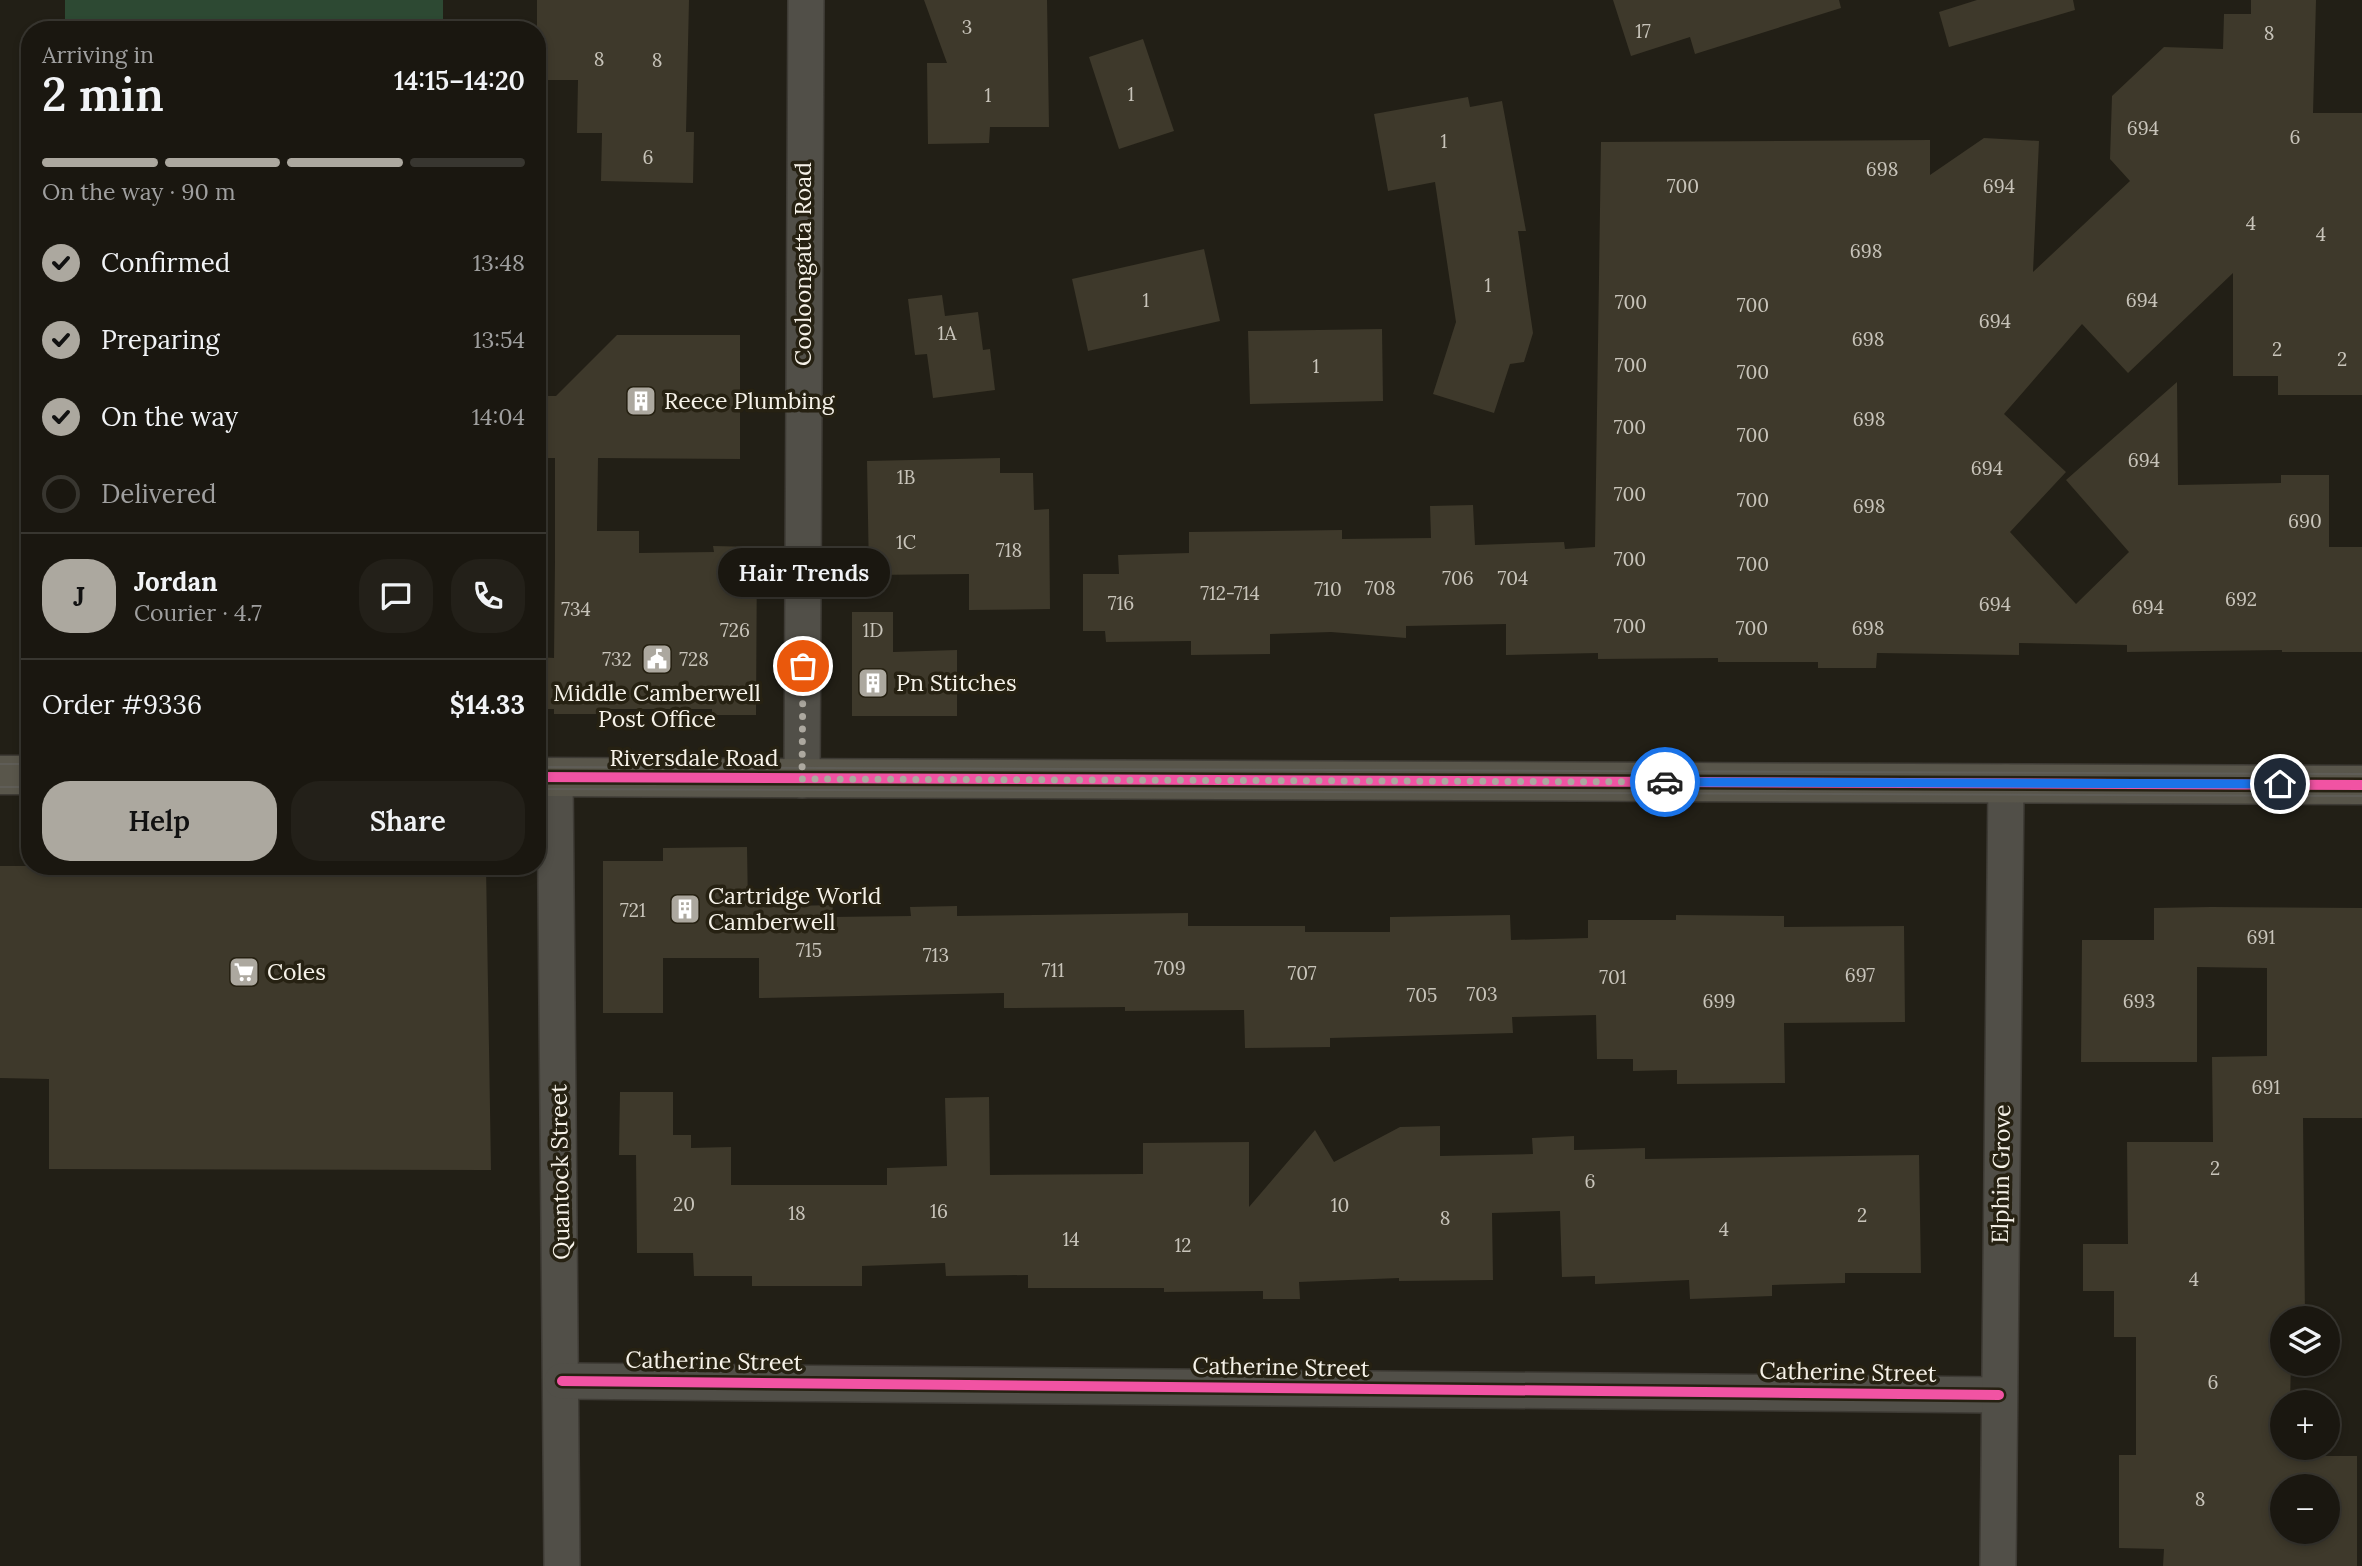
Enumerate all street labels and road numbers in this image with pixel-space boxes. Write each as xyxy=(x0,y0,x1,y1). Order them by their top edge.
street label: Cooloongatta Road xyxy=(788,162,817,366)
street label: Riversdale Road xyxy=(609,743,779,772)
street label: Quantock Street xyxy=(543,1084,576,1260)
street label: Elphin Grove xyxy=(1985,1104,2016,1244)
street label: Catherine Street xyxy=(625,1344,803,1377)
street label: Catherine Street xyxy=(1192,1350,1370,1383)
street label: Catherine Street xyxy=(1759,1355,1937,1388)

